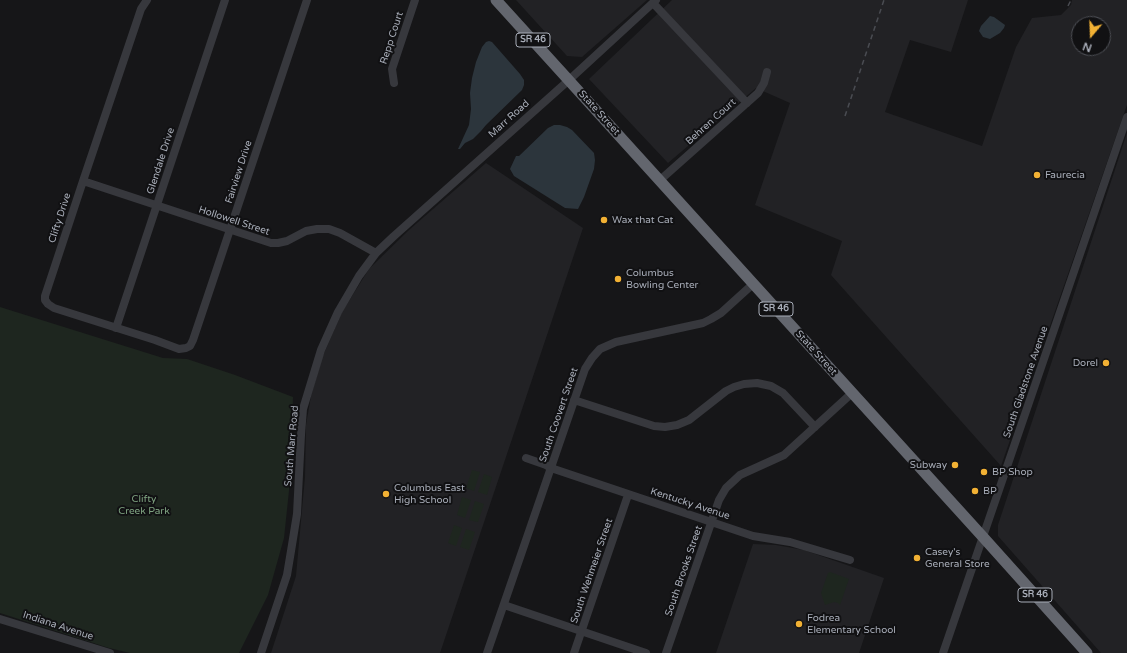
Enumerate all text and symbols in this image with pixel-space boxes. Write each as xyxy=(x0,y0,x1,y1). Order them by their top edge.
street label: Repp Court xyxy=(378,10,406,66)
north arrow xyxy=(1071,16,1111,56)
road number: SR 46 xyxy=(516,33,550,47)
text: N xyxy=(1081,39,1094,54)
street label: State Street xyxy=(576,88,622,138)
street label: Behren Court xyxy=(683,96,739,148)
street label: Marr Road xyxy=(486,98,532,140)
street label: Glendale Drive xyxy=(145,126,177,196)
street label: Fairview Drive xyxy=(223,139,255,205)
place label: Faurecia xyxy=(1045,169,1085,181)
marker: Faurecia xyxy=(1032,170,1042,180)
street label: Clifty Drive xyxy=(46,191,74,245)
street label: Hollowell Street xyxy=(197,204,271,238)
place label: Wax that Cat xyxy=(612,214,673,226)
marker: Wax that Cat xyxy=(599,215,609,225)
place label: Columbus Bowling Center xyxy=(626,267,698,290)
marker: Columbus Bowling Center xyxy=(613,274,623,284)
road number: SR 46 xyxy=(759,302,793,316)
street label: South Gladstone Avenue xyxy=(1001,324,1051,440)
street label: State Street xyxy=(793,328,839,378)
place label: Dorel xyxy=(1073,357,1098,369)
marker: Dorel xyxy=(1101,358,1111,368)
street label: South Coovert Street xyxy=(537,366,581,464)
street label: South Marr Road xyxy=(282,405,302,487)
place label: Subway xyxy=(910,459,947,471)
marker: Subway xyxy=(950,460,960,470)
place label: BP Shop xyxy=(992,466,1033,478)
marker: BP Shop xyxy=(979,467,989,477)
place label: Columbus East High School xyxy=(394,482,465,506)
place label: BP xyxy=(983,485,997,497)
street label: Kentucky Avenue xyxy=(649,486,731,522)
marker: BP xyxy=(970,486,980,496)
marker: Columbus East High School xyxy=(381,489,391,499)
park label: Clifty Creek Park xyxy=(118,493,170,516)
street label: South Wehmeier Street xyxy=(568,517,616,625)
street label: South Brooks Street xyxy=(663,524,705,618)
place label: Casey's General Store xyxy=(925,546,990,570)
marker: Casey's General Store xyxy=(912,553,922,563)
road number: SR 46 xyxy=(1018,588,1052,602)
street label: Indiana Avenue xyxy=(21,609,95,643)
place label: Fodrea Elementary School xyxy=(807,612,896,636)
marker: Fodrea Elementary School xyxy=(794,619,804,629)

